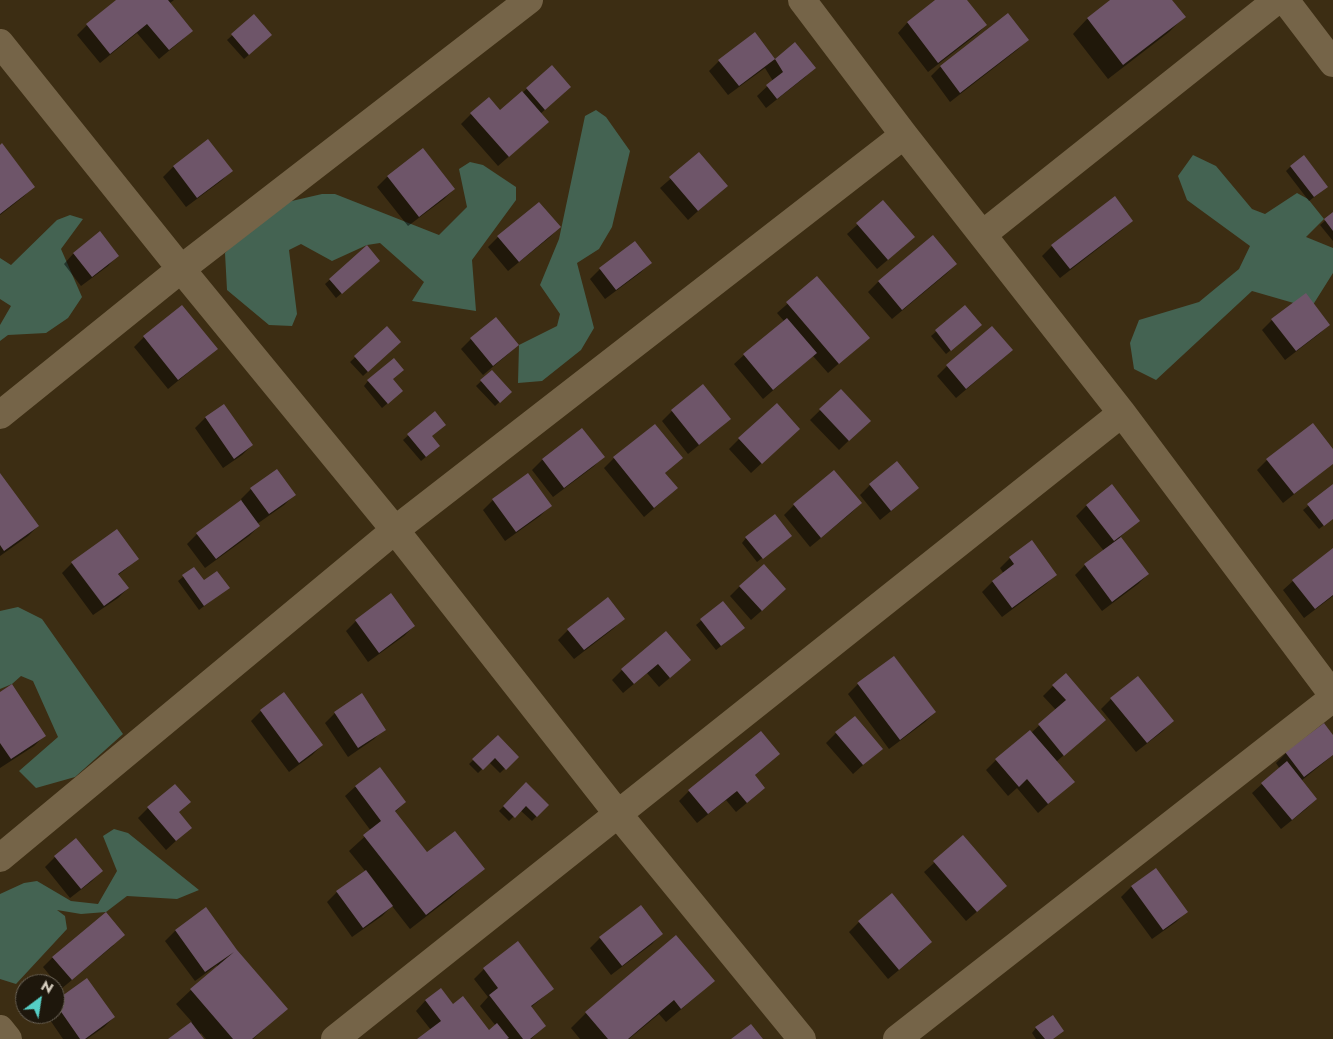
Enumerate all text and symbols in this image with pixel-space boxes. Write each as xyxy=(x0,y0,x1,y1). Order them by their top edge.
north arrow xyxy=(15,974,65,1024)
text: N xyxy=(37,976,57,998)

